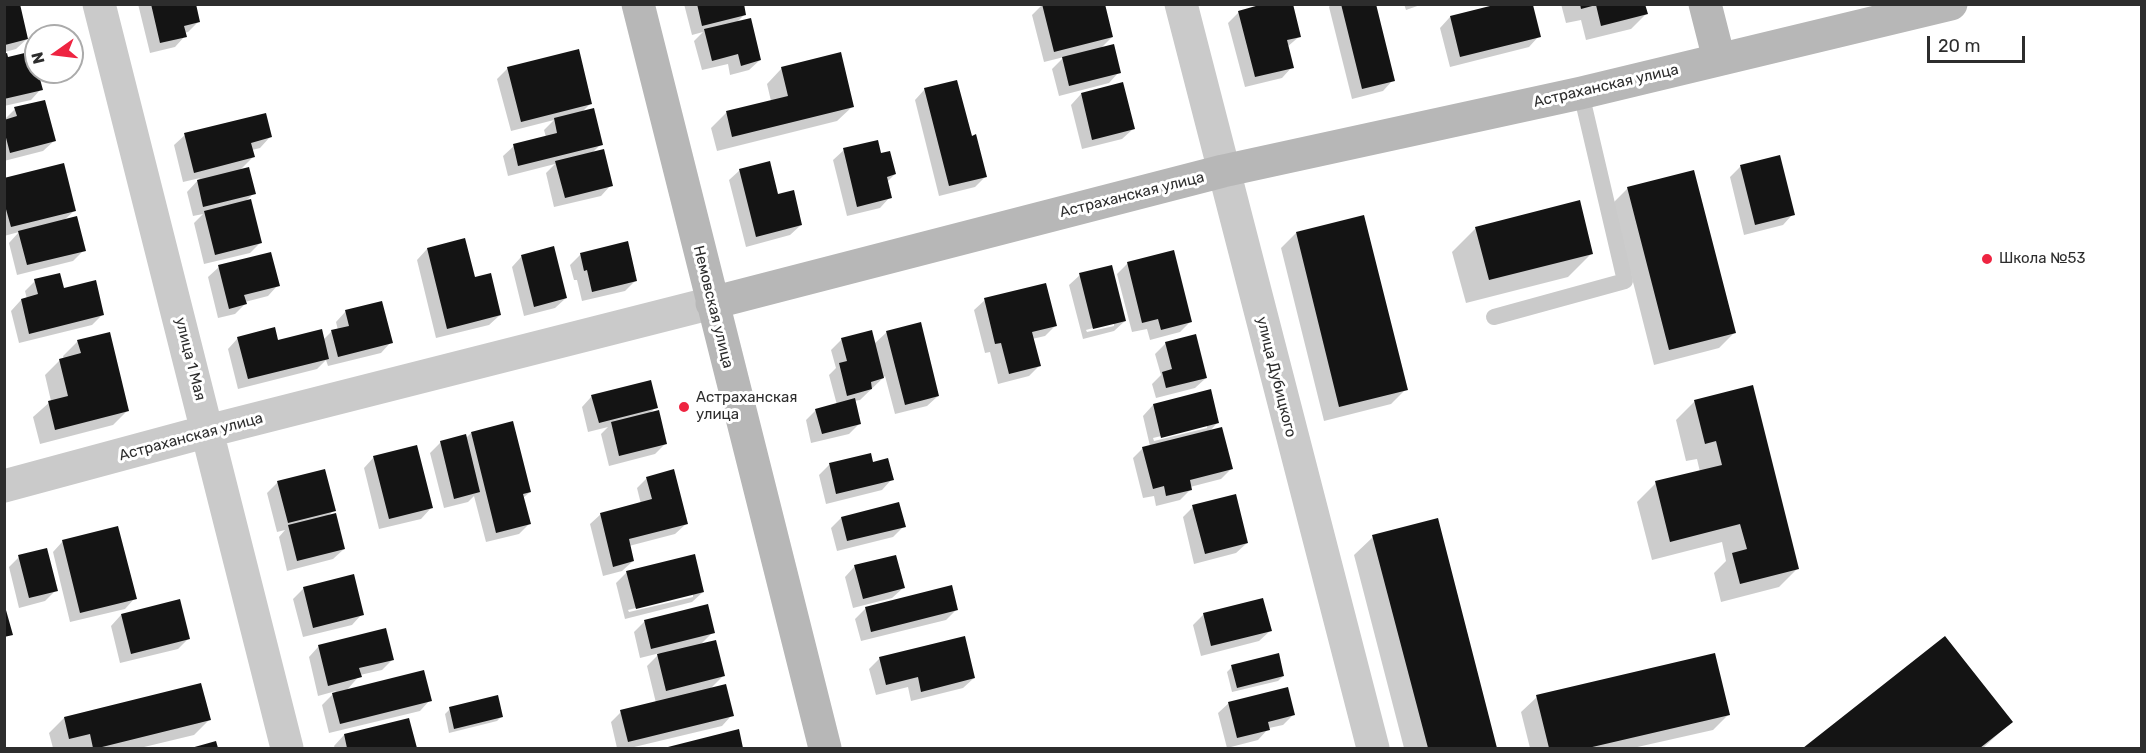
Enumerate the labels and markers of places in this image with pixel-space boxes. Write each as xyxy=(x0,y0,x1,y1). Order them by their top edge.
place label: Школа №53 xyxy=(1999,250,2085,268)
marker: Школа №53 xyxy=(1980,252,1994,266)
place label: Астраханская улица xyxy=(696,389,798,424)
marker: Астраханская улица xyxy=(677,400,691,414)

